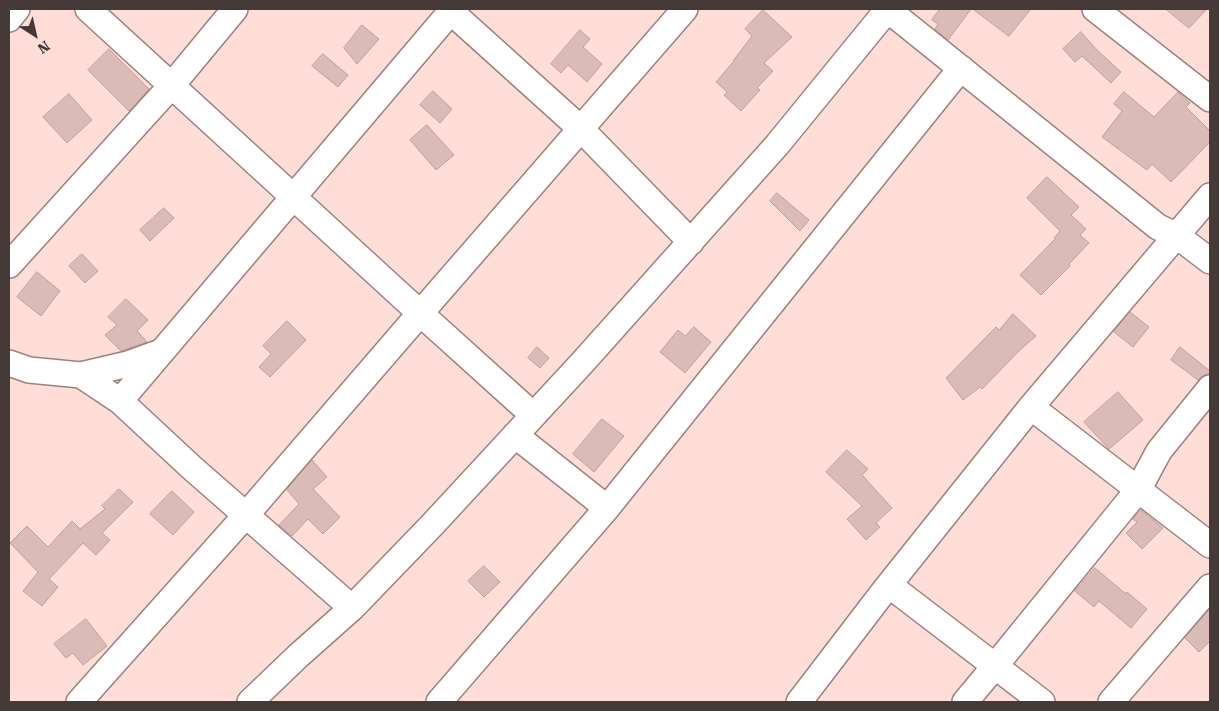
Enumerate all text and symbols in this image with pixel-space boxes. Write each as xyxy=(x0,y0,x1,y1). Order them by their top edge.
north arrow xyxy=(10,10,60,60)
text: N xyxy=(35,38,53,57)

